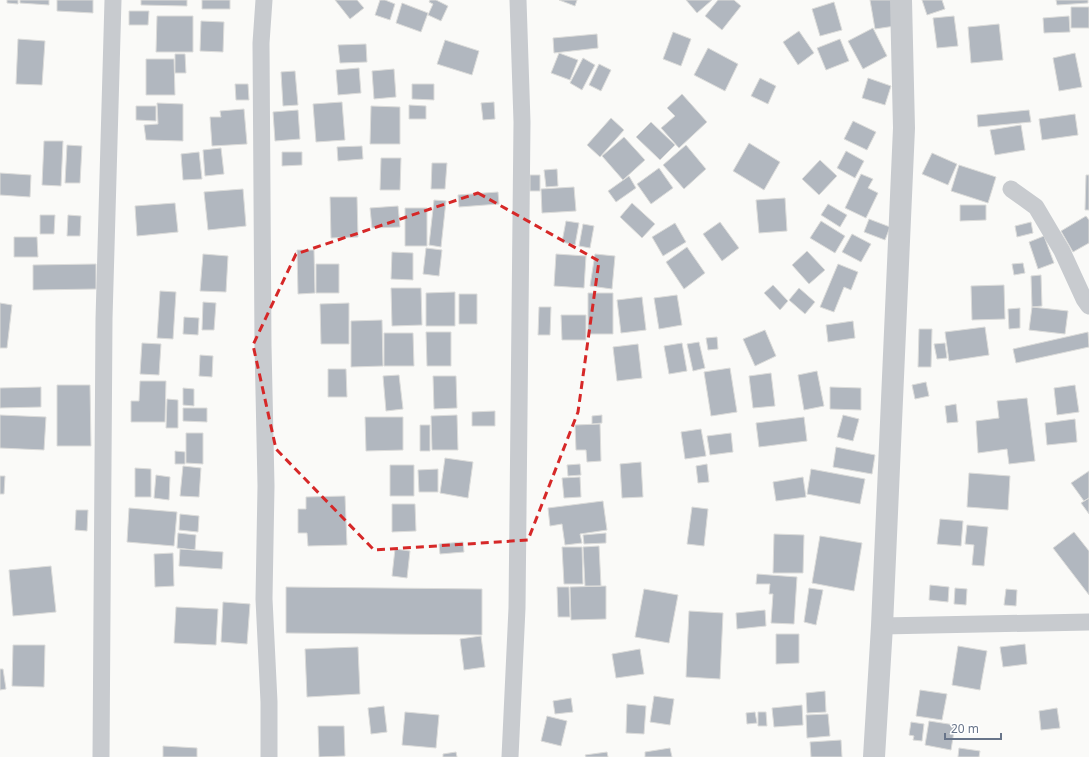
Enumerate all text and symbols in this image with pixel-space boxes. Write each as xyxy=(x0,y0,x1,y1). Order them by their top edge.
scale bar xyxy=(945,715,1001,741)
text: 20 m xyxy=(951,720,979,737)

